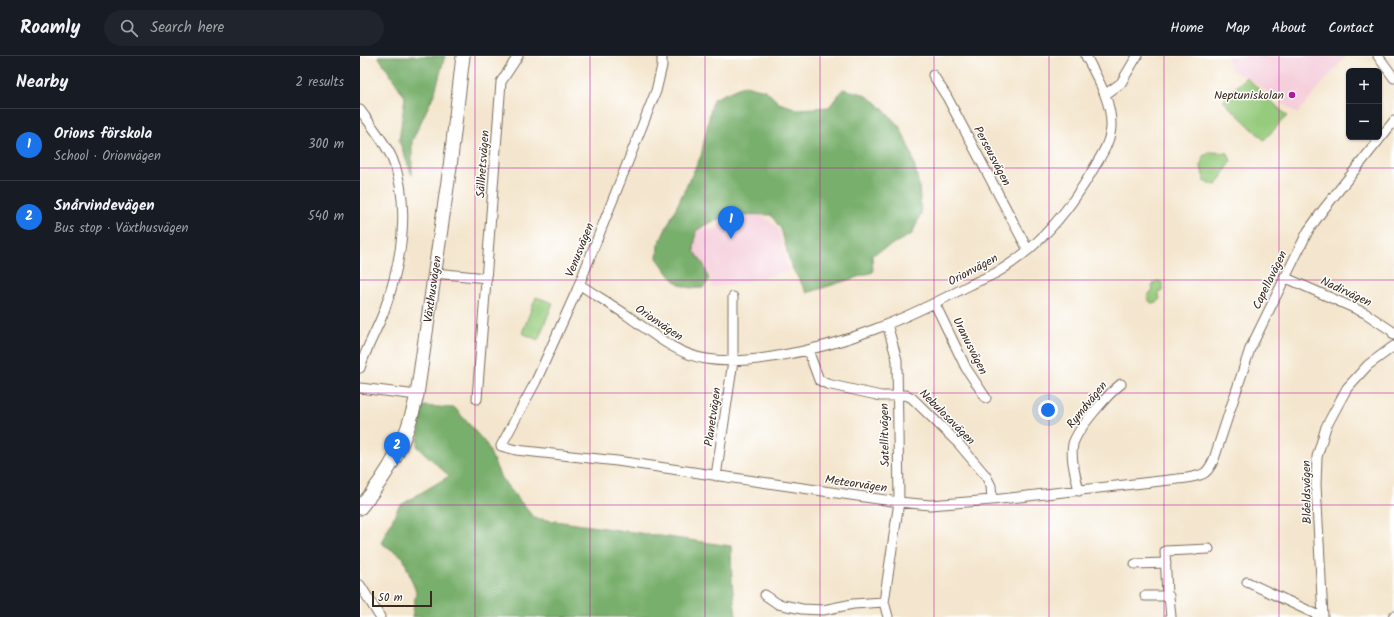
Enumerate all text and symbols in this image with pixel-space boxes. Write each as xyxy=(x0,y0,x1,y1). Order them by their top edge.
search box xyxy=(104,10,384,46)
text: Roamly xyxy=(20,13,80,43)
text: Search here xyxy=(150,16,224,40)
icon: search xyxy=(118,17,140,39)
text: Home xyxy=(1170,17,1204,39)
text: Map xyxy=(1226,17,1250,39)
text: About xyxy=(1272,17,1306,39)
text: Contact xyxy=(1328,17,1374,39)
map controls xyxy=(1346,68,1382,140)
button: + xyxy=(1346,68,1382,104)
text: Nearby xyxy=(16,69,68,96)
text: 2 results xyxy=(296,72,344,93)
place label: Neptuniskolan xyxy=(1214,86,1284,105)
marker: Neptuniskolan xyxy=(1287,90,1297,100)
button: − xyxy=(1346,104,1382,140)
text: Orions förskola xyxy=(54,122,152,146)
street label: Perseusvägen xyxy=(968,123,1016,189)
street label: Sällhetsvägen xyxy=(471,130,495,198)
text: 1 xyxy=(27,134,31,155)
text: 300 m xyxy=(308,134,344,155)
text: School · Orionvägen xyxy=(54,146,161,167)
text: Snårvindevägen xyxy=(54,194,155,218)
text: 2 xyxy=(25,206,33,227)
text: 540 m xyxy=(308,206,344,227)
pin: 1 xyxy=(718,206,744,239)
text: Bus stop · Växthusvägen xyxy=(54,218,188,239)
street label: Venusvägen xyxy=(560,220,600,280)
street label: Capellavägen xyxy=(1248,247,1292,313)
street label: Orionvägen xyxy=(945,249,1001,291)
street label: Växthusvägen xyxy=(418,254,447,324)
street label: Nadirvägen xyxy=(1317,272,1375,312)
street label: Orionvägen xyxy=(631,300,687,346)
street label: Uranusvägen xyxy=(947,314,993,378)
street label: Rymdvägen xyxy=(1062,377,1112,433)
street label: Nebulosavägen xyxy=(914,384,980,450)
street label: Planetvägen xyxy=(699,386,727,448)
your location xyxy=(1038,400,1058,420)
street label: Satellitvägen xyxy=(875,403,895,467)
pin: 2 xyxy=(384,432,410,465)
street label: Blåeldsvägen xyxy=(1297,460,1317,524)
street label: Meteorvägen xyxy=(824,470,888,498)
scale bar xyxy=(372,589,432,608)
text: 50 m xyxy=(378,589,403,607)

